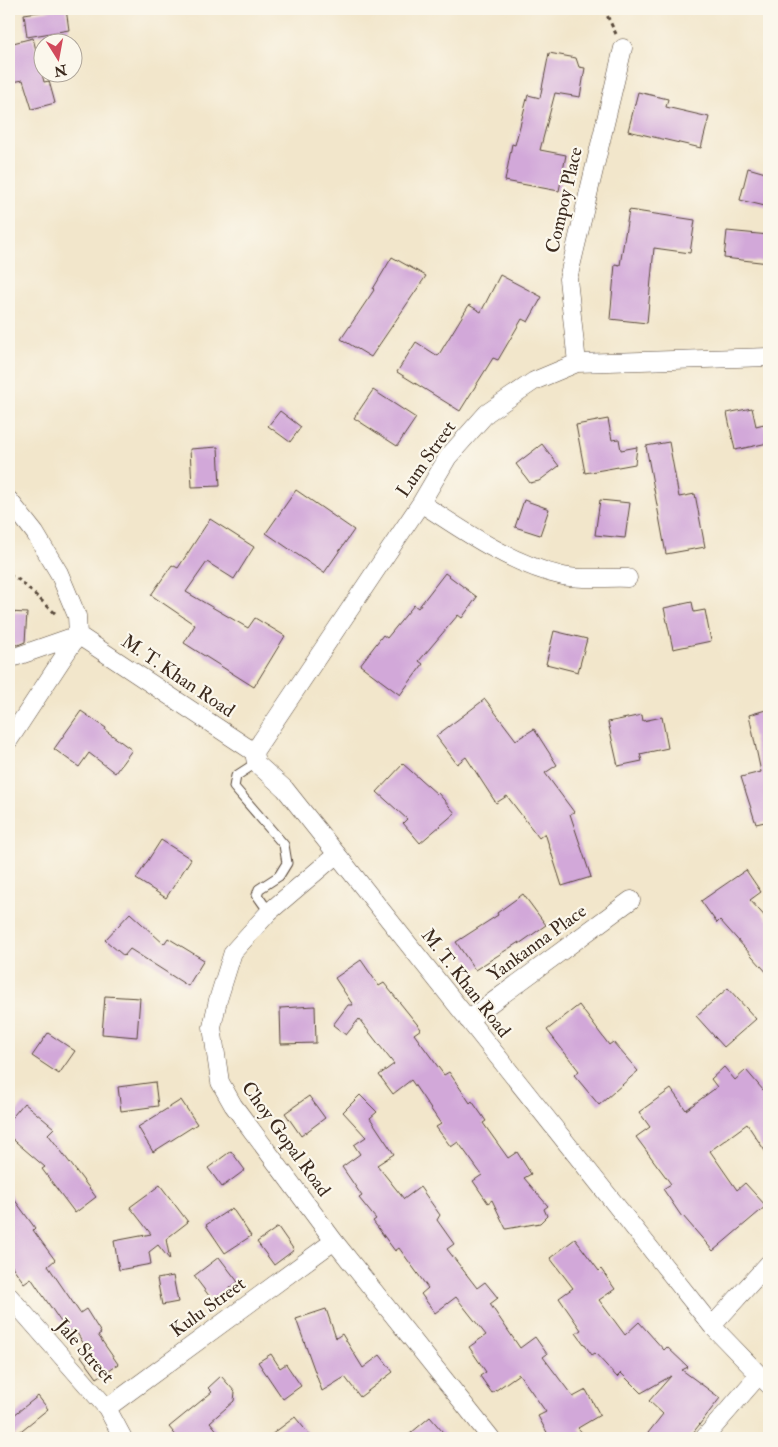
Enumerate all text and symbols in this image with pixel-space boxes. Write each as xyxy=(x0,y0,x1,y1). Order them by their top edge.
north arrow xyxy=(32,32,82,82)
text: N xyxy=(52,61,69,80)
street label: Compoy Place xyxy=(540,145,589,256)
street label: Lum Street xyxy=(391,416,461,502)
street label: M. T. Khan Road xyxy=(117,629,240,723)
street label: Yankanna Place xyxy=(483,899,591,987)
street label: M. T. Khan Road xyxy=(416,924,516,1043)
street label: Choy Gopal Road xyxy=(235,1077,336,1202)
street label: Kulu Street xyxy=(166,1272,250,1342)
street label: Jale Street xyxy=(50,1313,120,1388)

